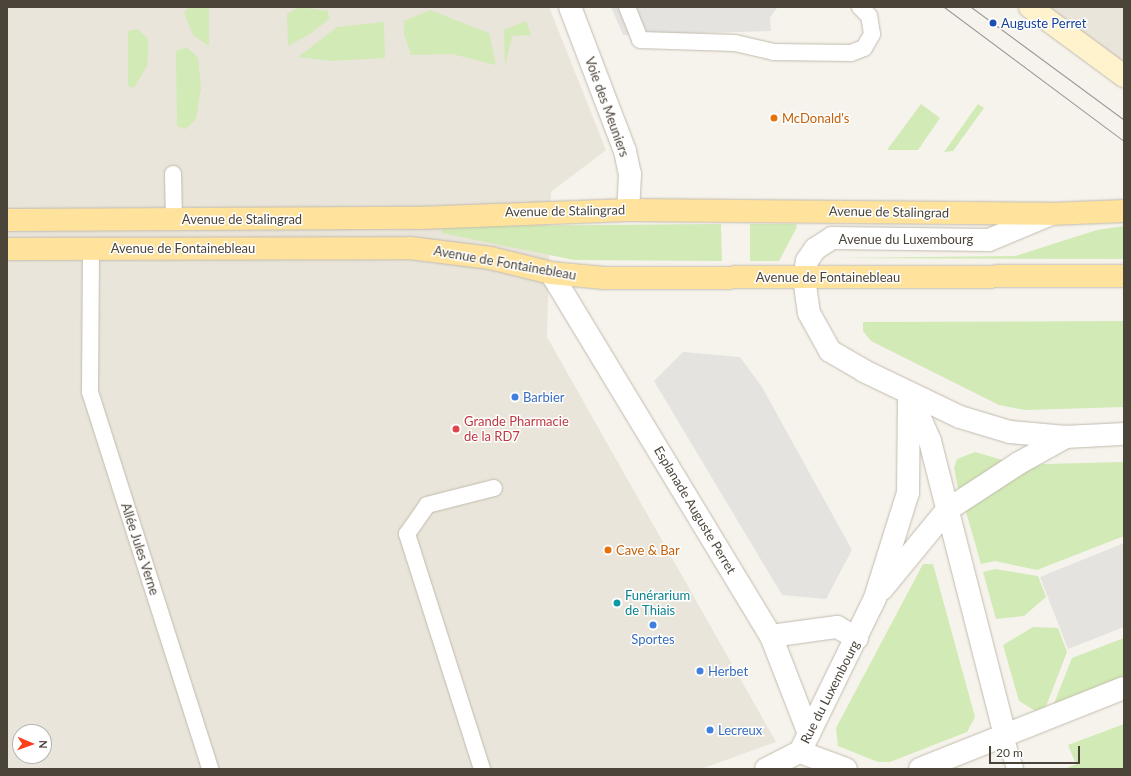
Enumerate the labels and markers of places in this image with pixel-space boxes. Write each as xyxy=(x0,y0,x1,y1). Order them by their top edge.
place label: Auguste Perret xyxy=(1001,15,1086,31)
marker: Auguste Perret xyxy=(988,18,998,28)
place label: McDonald's xyxy=(782,110,849,126)
marker: McDonald's xyxy=(769,113,779,123)
place label: Barbier xyxy=(523,389,564,405)
marker: Barbier xyxy=(510,392,520,402)
place label: Grande Pharmacie de la RD7 xyxy=(464,414,569,445)
marker: Grande Pharmacie de la RD7 xyxy=(451,424,461,434)
place label: Cave & Bar xyxy=(616,542,680,558)
marker: Cave & Bar xyxy=(603,545,613,555)
place label: Funérarium de Thiais xyxy=(625,588,690,619)
marker: Funérarium de Thiais xyxy=(612,598,622,608)
marker: Sportes xyxy=(648,620,658,630)
place label: Sportes xyxy=(631,631,675,647)
place label: Herbet xyxy=(708,663,748,679)
marker: Herbet xyxy=(695,666,705,676)
place label: Lecreux xyxy=(718,722,762,738)
marker: Lecreux xyxy=(705,725,715,735)

